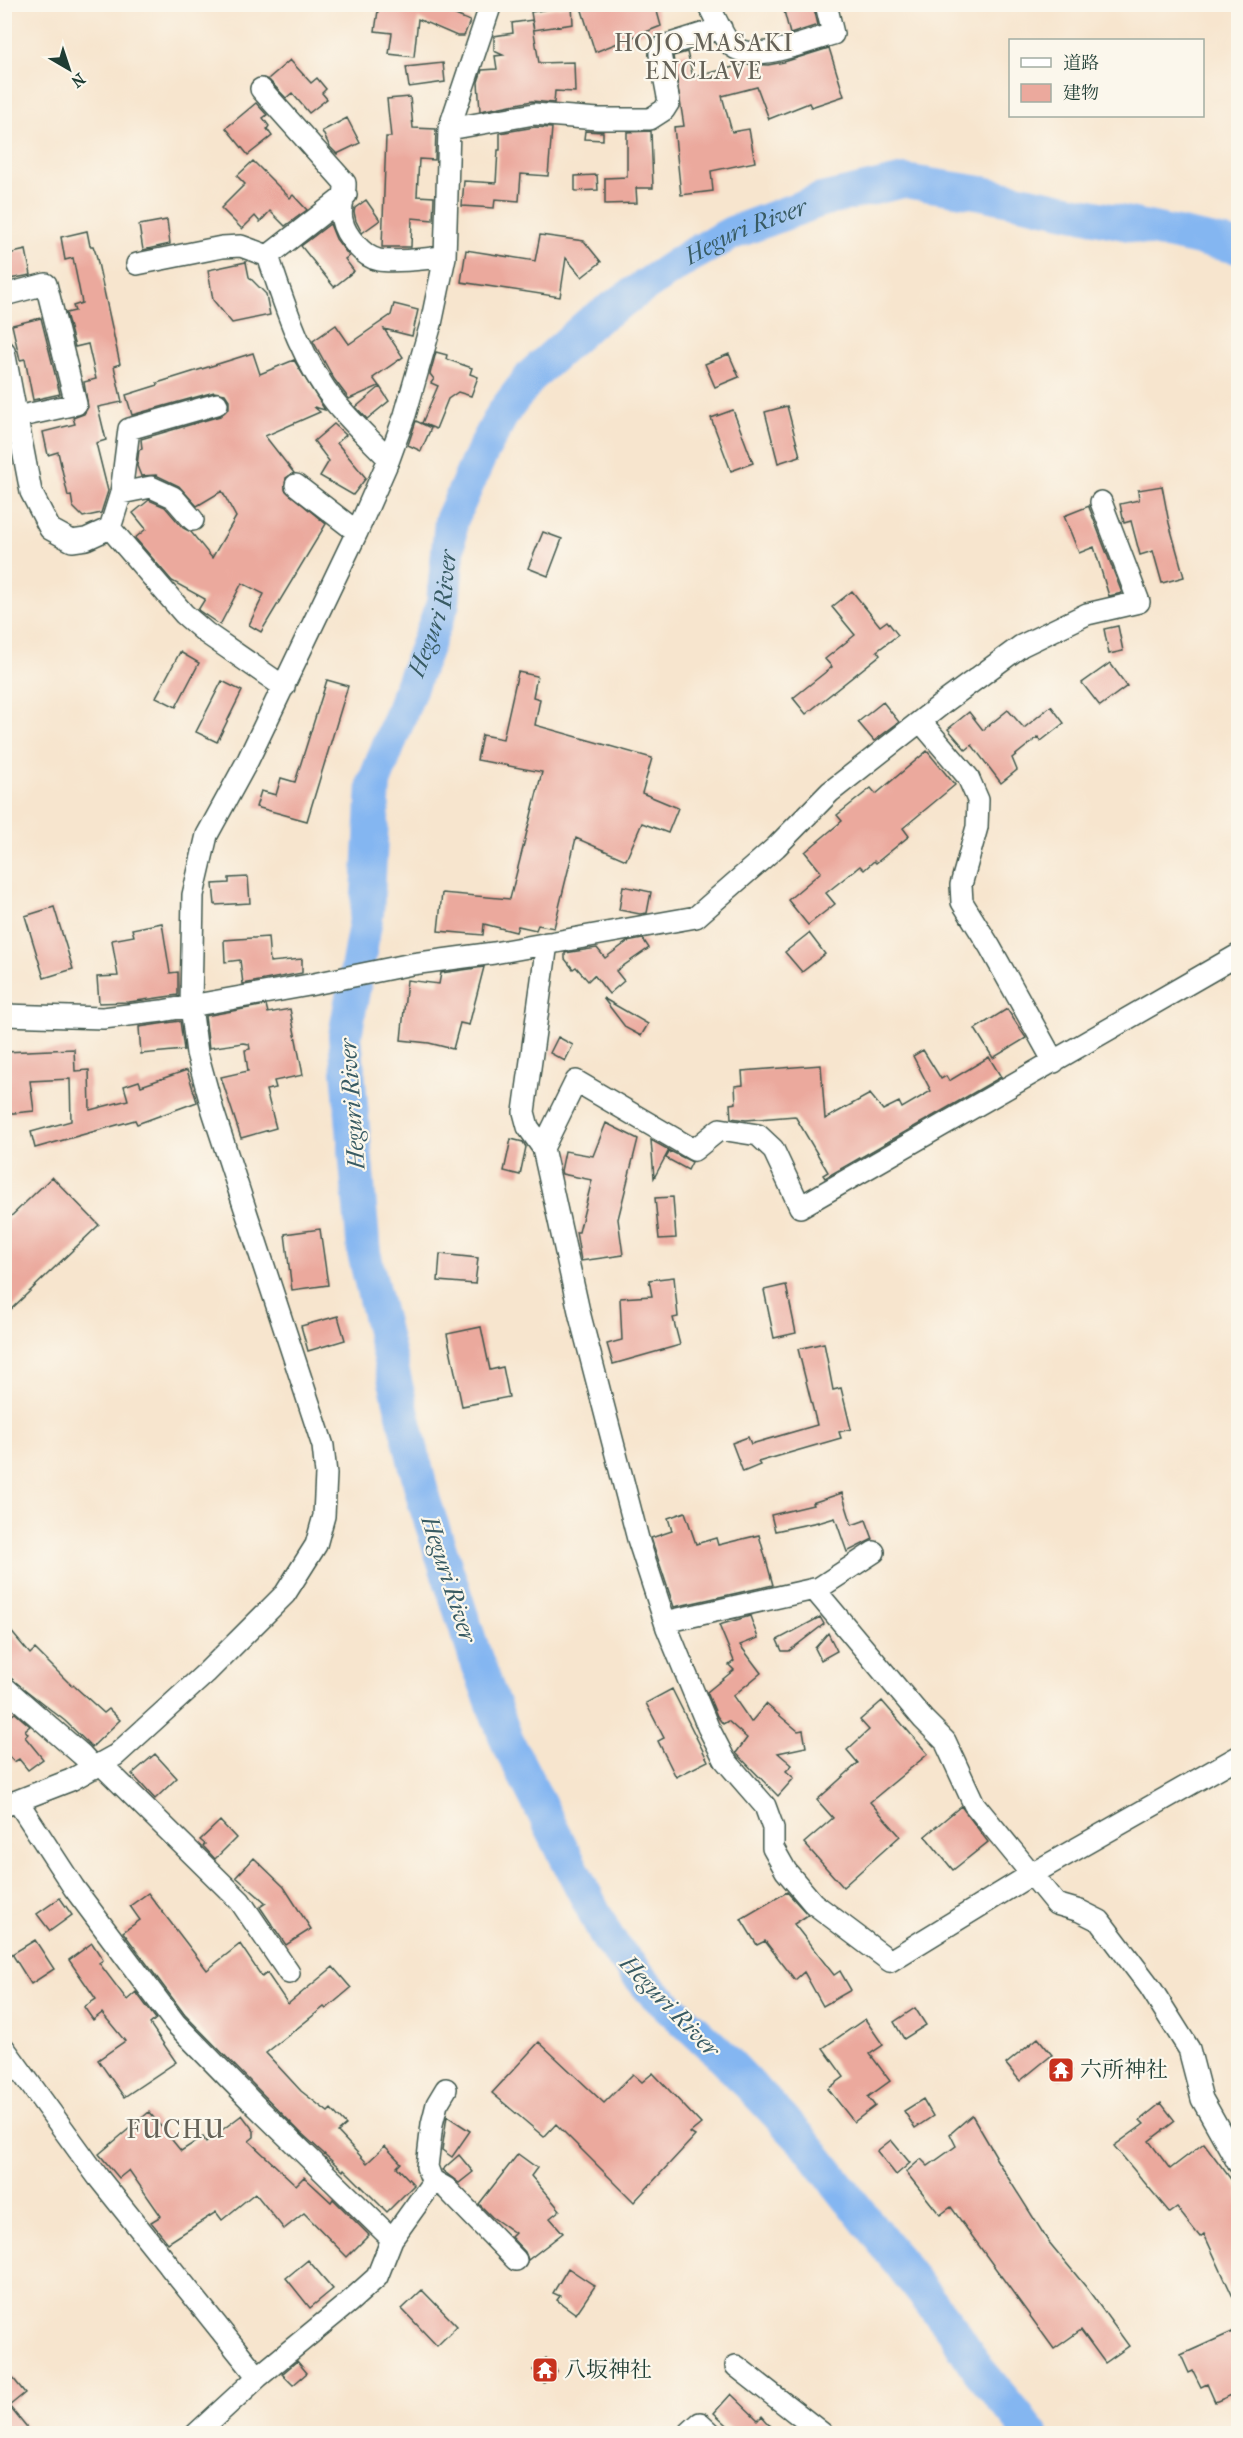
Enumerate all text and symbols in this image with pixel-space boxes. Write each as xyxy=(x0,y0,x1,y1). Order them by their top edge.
district label: HOJO-MASAKI ENCLAVE xyxy=(614,29,794,85)
north arrow xyxy=(39,39,99,99)
legend xyxy=(1009,39,1204,117)
text: 道路 xyxy=(1063,53,1099,74)
text: N xyxy=(67,69,89,92)
text: 建物 xyxy=(1063,83,1099,104)
water label: Heguri River xyxy=(679,192,813,271)
water label: Heguri River xyxy=(402,547,462,682)
water label: Heguri River xyxy=(333,1036,371,1171)
water label: Heguri River xyxy=(415,1512,483,1648)
water label: Heguri River xyxy=(614,1949,727,2064)
temple icon: 六所神社 xyxy=(1046,2055,1076,2085)
place label: 六所神社 xyxy=(1080,2057,1168,2083)
district label: FUCHU xyxy=(126,2114,226,2145)
temple icon: 八坂神社 xyxy=(530,2355,560,2385)
place label: 八坂神社 xyxy=(564,2357,652,2383)

